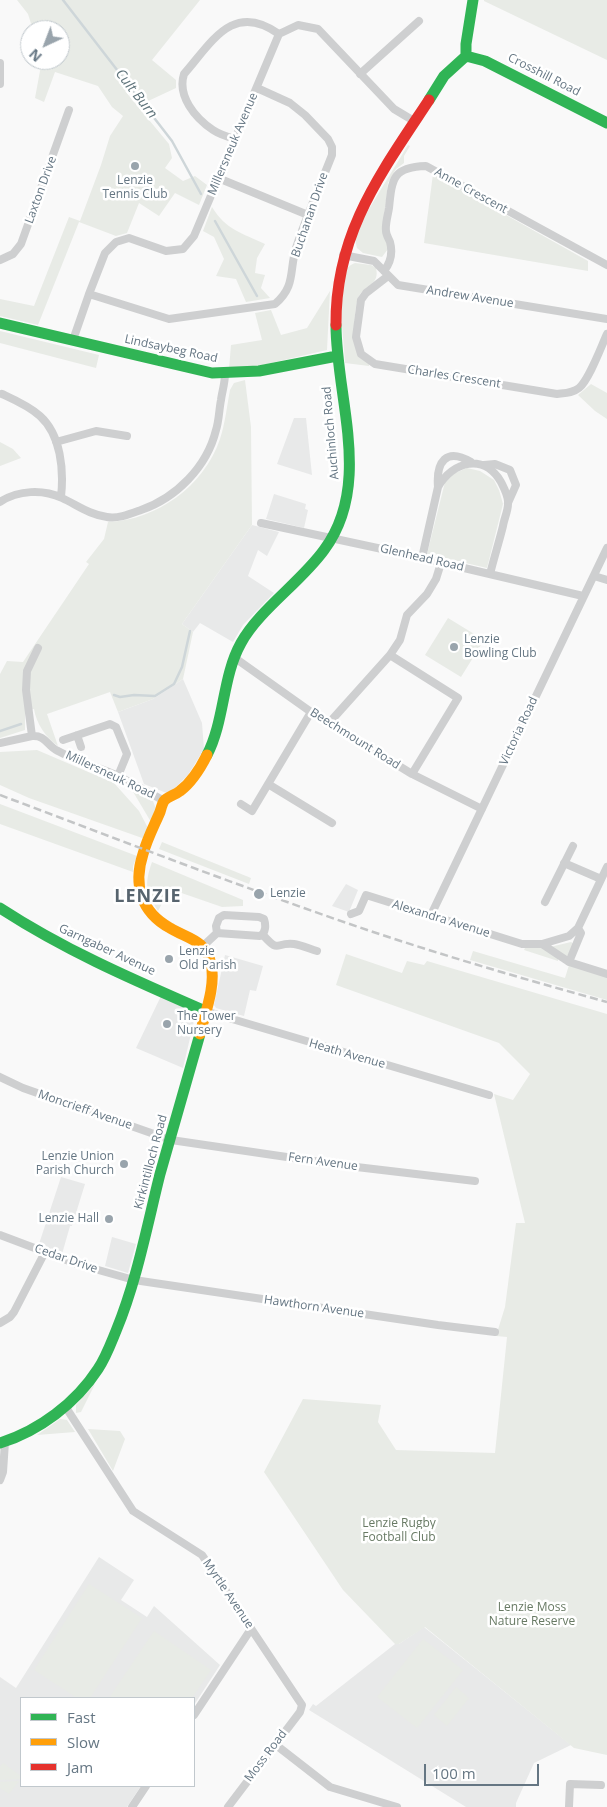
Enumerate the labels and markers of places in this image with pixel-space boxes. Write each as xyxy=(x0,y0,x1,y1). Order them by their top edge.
marker: Lenzie Tennis Club xyxy=(129,160,141,172)
place label: Lenzie Tennis Club xyxy=(102,174,168,202)
place label: Lenzie Bowling Club xyxy=(464,633,537,661)
marker: Lenzie Bowling Club xyxy=(448,641,460,653)
marker: Lenzie xyxy=(252,887,266,901)
place label: Lenzie xyxy=(270,887,306,901)
place label: Lenzie Old Parish xyxy=(179,945,237,973)
marker: Lenzie Old Parish xyxy=(163,953,175,965)
place label: The Tower Nursery xyxy=(177,1010,236,1038)
marker: The Tower Nursery xyxy=(161,1018,173,1030)
place label: Lenzie Union Parish Church xyxy=(36,1150,114,1178)
marker: Lenzie Union Parish Church xyxy=(118,1158,130,1170)
place label: Lenzie Hall xyxy=(39,1212,99,1226)
marker: Lenzie Hall xyxy=(103,1213,115,1225)

